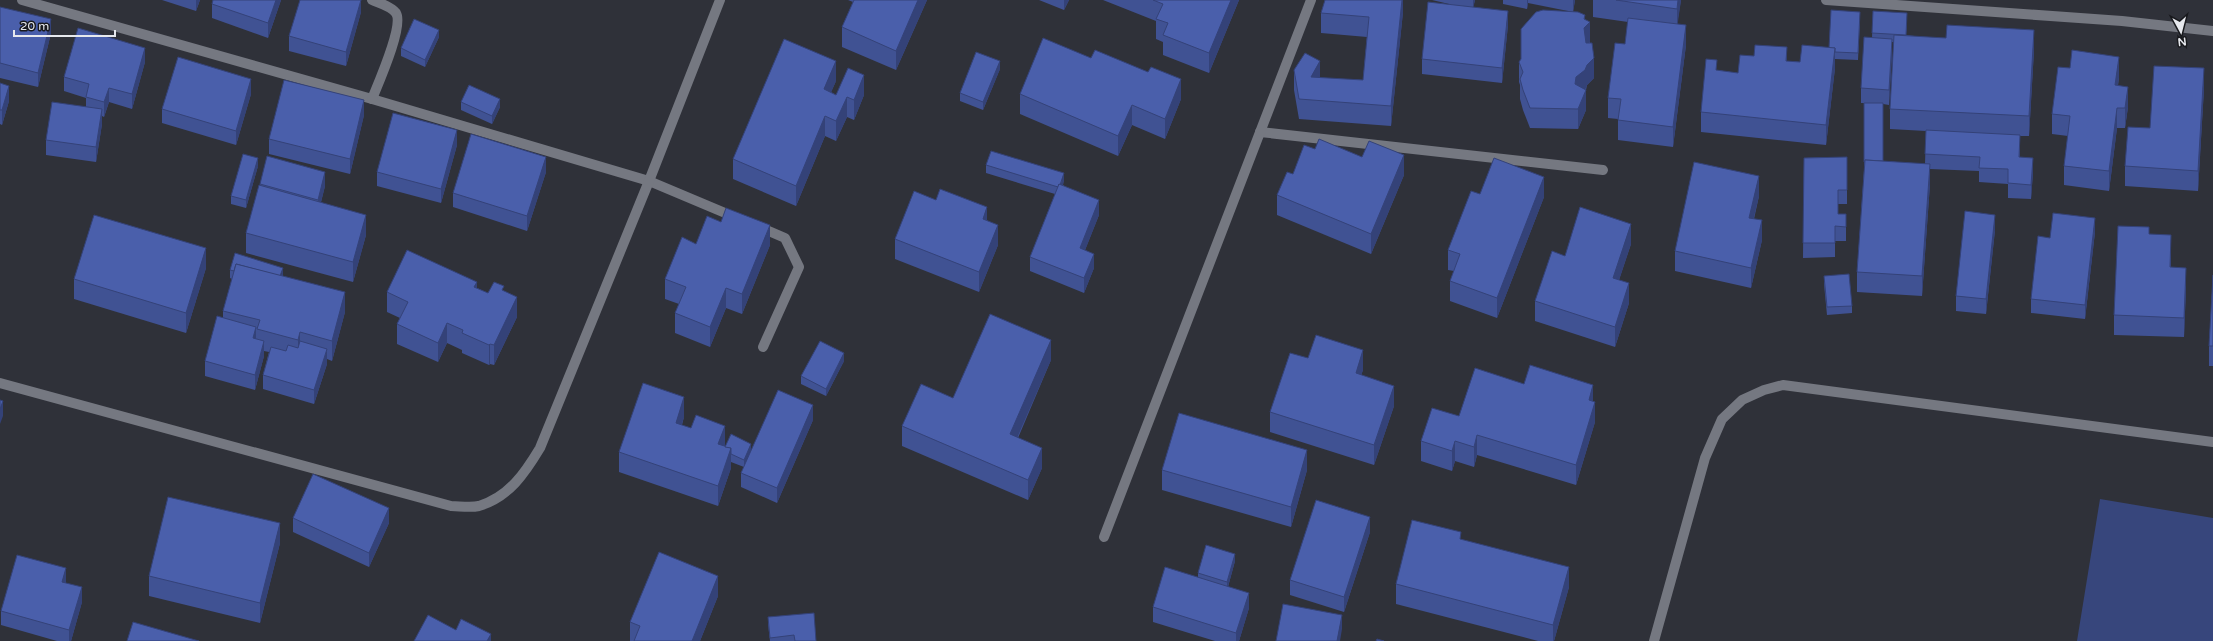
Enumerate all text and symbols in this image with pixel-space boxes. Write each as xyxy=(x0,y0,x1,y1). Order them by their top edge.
scale bar xyxy=(14,12,115,38)
north arrow xyxy=(2161,12,2201,52)
text: 20 m xyxy=(20,19,49,33)
text: N xyxy=(2177,34,2187,48)

